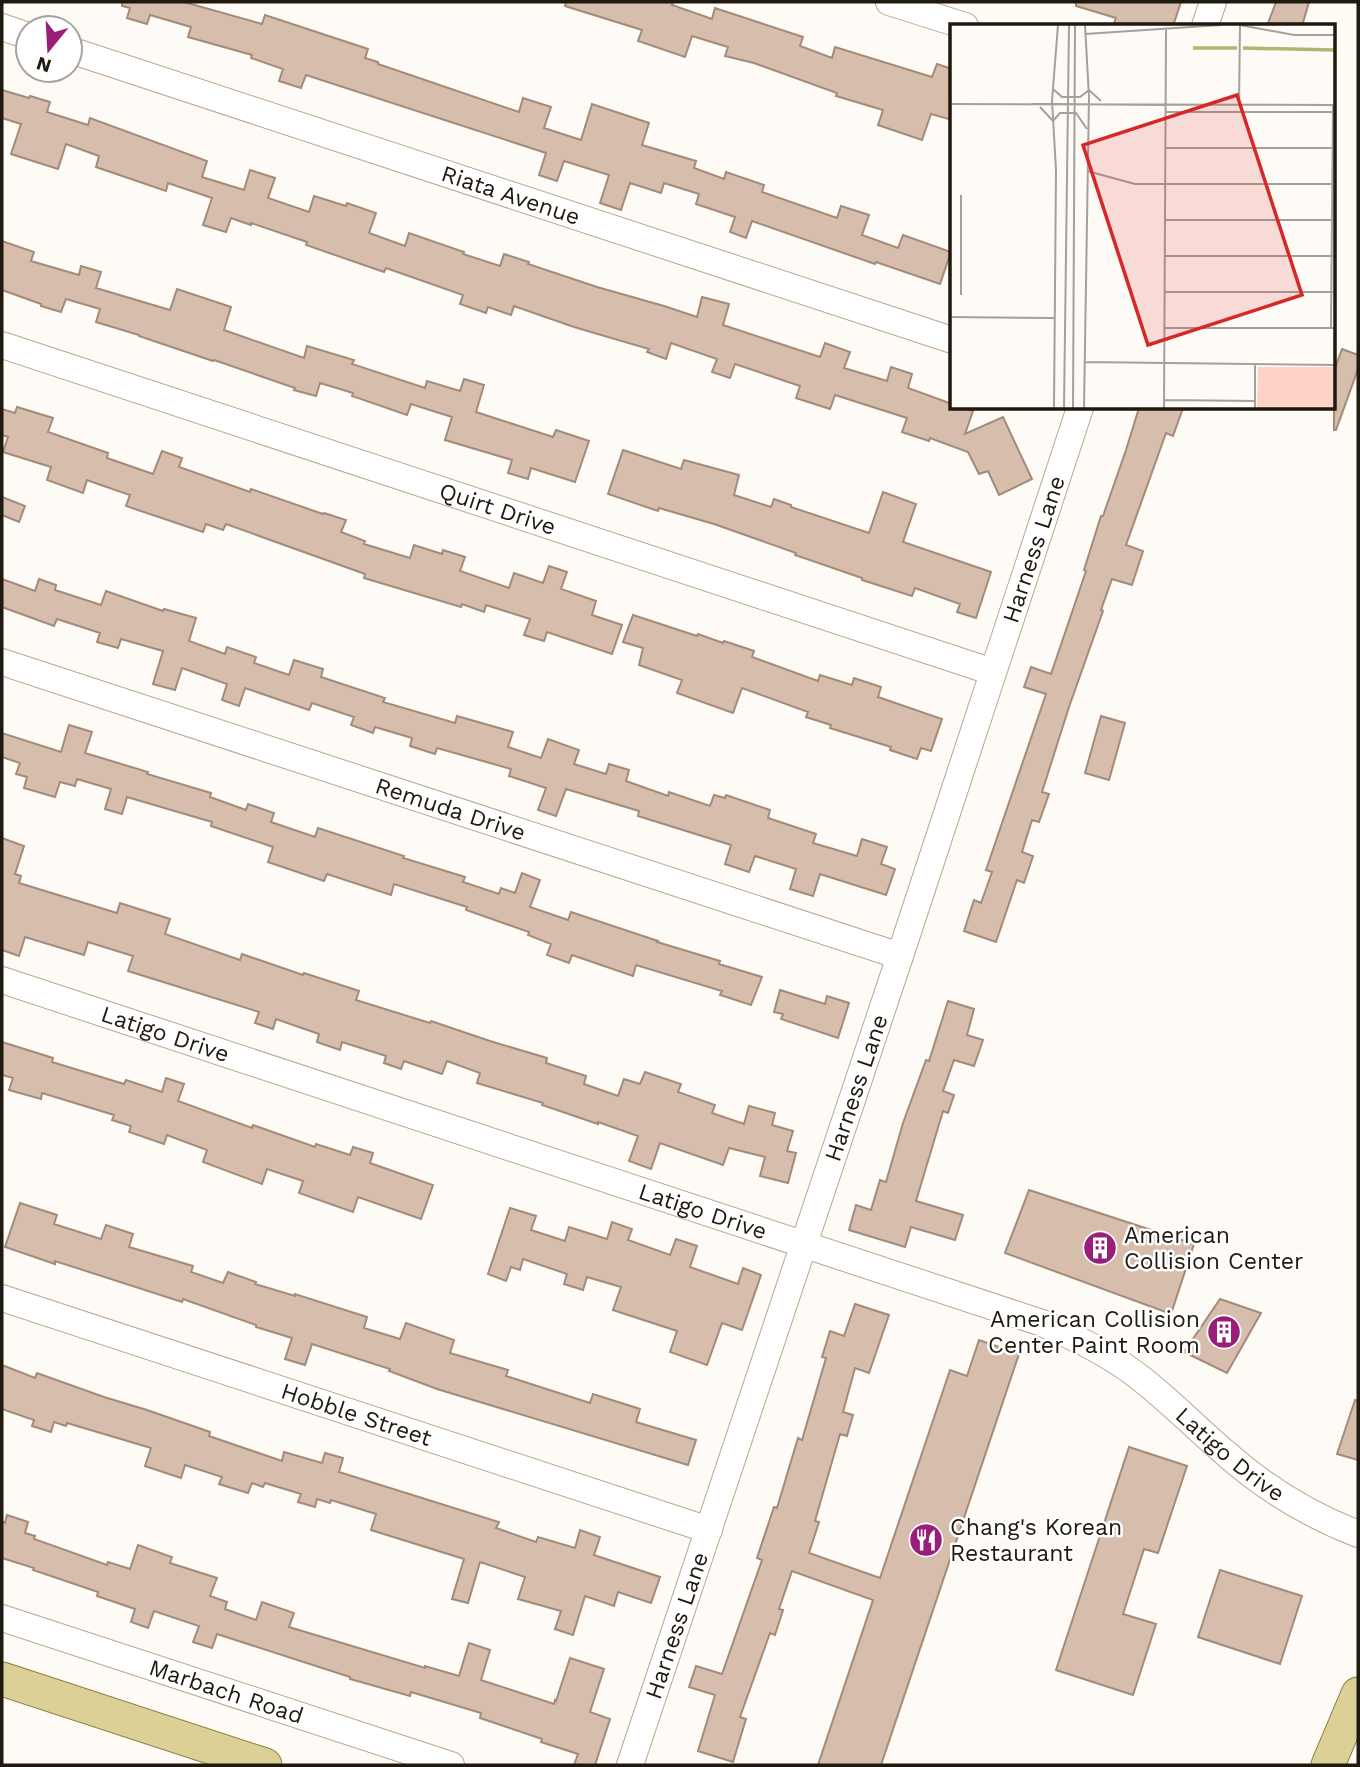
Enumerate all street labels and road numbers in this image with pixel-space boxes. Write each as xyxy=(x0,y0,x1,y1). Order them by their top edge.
street label: Riata Avenue xyxy=(438,160,584,230)
street label: Harness Lane xyxy=(997,472,1070,626)
street label: Quirt Drive xyxy=(436,477,559,540)
street label: Remuda Drive xyxy=(372,772,529,846)
street label: Latigo Drive xyxy=(98,1000,233,1068)
street label: Harness Lane xyxy=(819,1011,893,1165)
street label: Latigo Drive xyxy=(635,1177,770,1245)
street label: Hobble Street xyxy=(278,1377,435,1452)
street label: Latigo Drive xyxy=(1170,1401,1290,1507)
street label: Harness Lane xyxy=(639,1549,714,1702)
street label: Marbach Road xyxy=(146,1654,307,1729)

